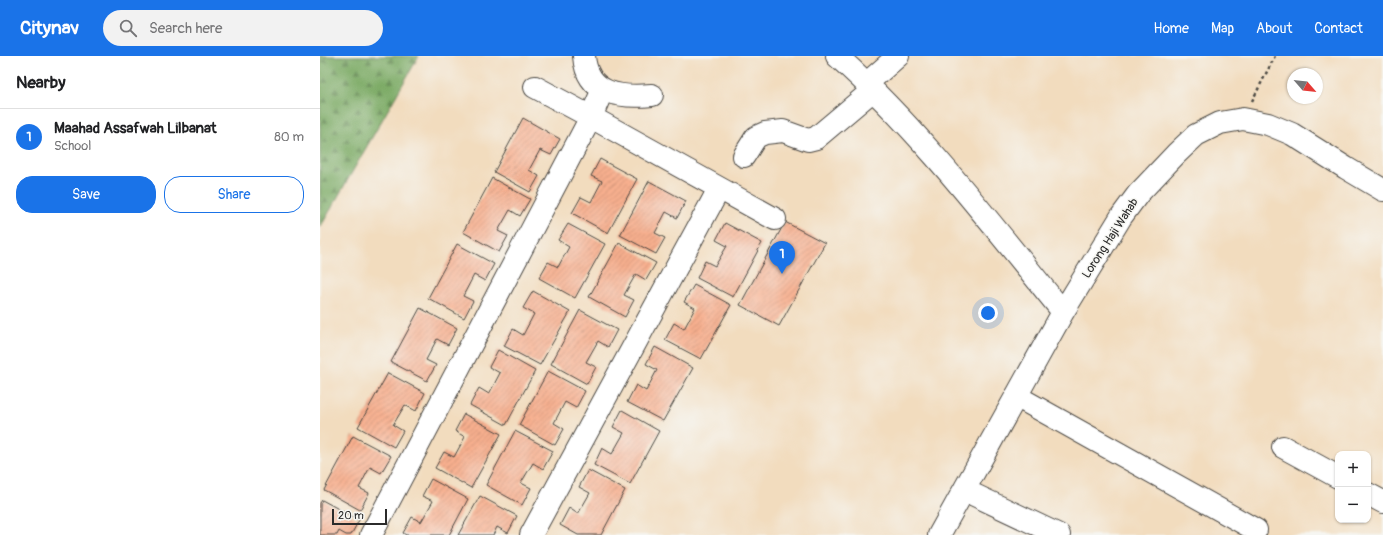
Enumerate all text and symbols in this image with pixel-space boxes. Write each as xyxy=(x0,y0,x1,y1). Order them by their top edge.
search box xyxy=(103,10,383,46)
text: Citynav xyxy=(20,16,79,40)
icon: search xyxy=(117,17,139,39)
text: Search here xyxy=(149,19,222,38)
text: Home xyxy=(1154,20,1189,37)
text: Map xyxy=(1211,20,1234,37)
text: About xyxy=(1256,20,1292,37)
text: Contact xyxy=(1314,20,1363,37)
north arrow xyxy=(1287,68,1323,104)
text: Nearby xyxy=(16,72,65,93)
text: Maahad Assafwah Lilbanat xyxy=(54,119,217,138)
text: 1 xyxy=(26,129,32,145)
text: 80 m xyxy=(274,129,304,145)
text: School xyxy=(54,138,91,154)
button: Save xyxy=(16,176,156,213)
button: Share xyxy=(164,176,304,213)
street label: Lorong Haji Wahab xyxy=(1079,195,1142,281)
pin: 1 xyxy=(769,241,795,274)
your location xyxy=(978,303,998,323)
map controls xyxy=(1335,451,1371,523)
button: + xyxy=(1335,451,1371,487)
button: − xyxy=(1335,487,1371,523)
scale bar xyxy=(332,507,387,526)
text: 20 m xyxy=(338,509,364,522)

